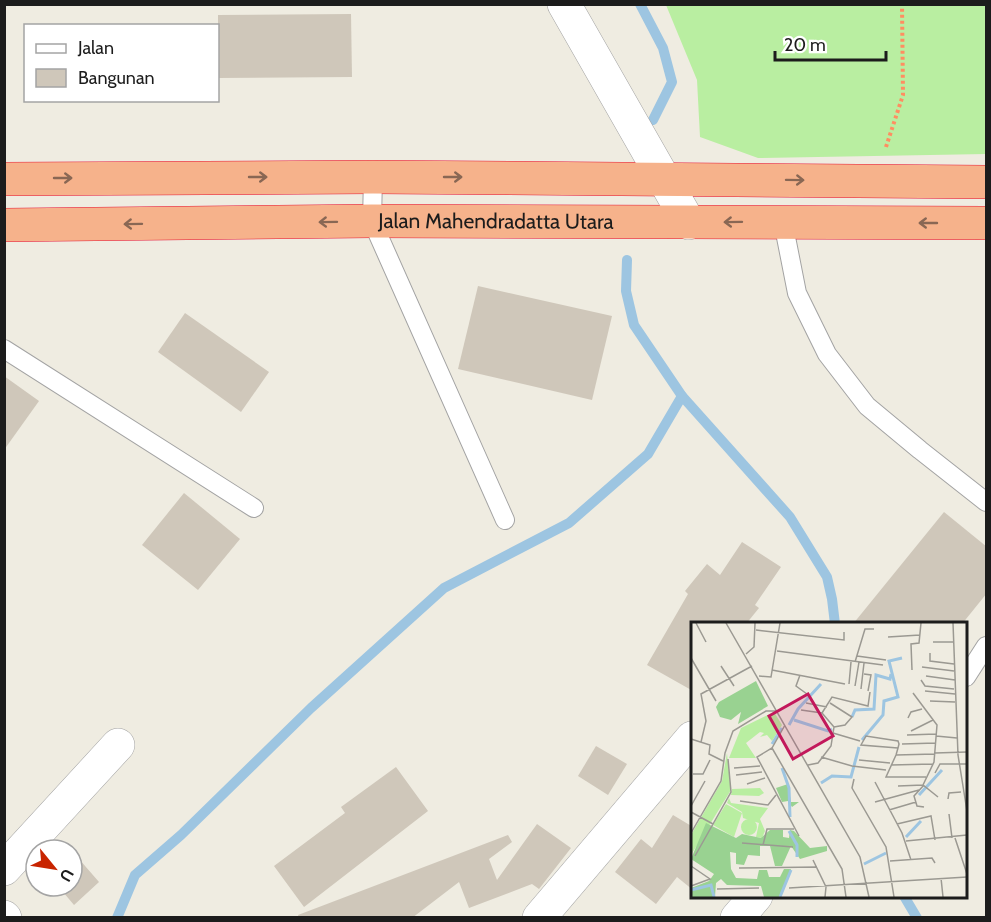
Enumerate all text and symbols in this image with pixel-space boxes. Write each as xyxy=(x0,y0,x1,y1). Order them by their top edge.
legend xyxy=(24,24,219,102)
scale bar xyxy=(775,24,886,62)
text: 20 m xyxy=(784,34,826,56)
text: Jalan xyxy=(77,37,114,59)
text: Bangunan xyxy=(78,67,155,89)
one-way arrow xyxy=(442,171,462,183)
one-way arrow xyxy=(247,172,267,183)
one-way arrow xyxy=(52,173,72,184)
one-way arrow xyxy=(784,174,804,186)
street label: Jalan Mahendradatta Utara xyxy=(377,208,614,234)
one-way arrow xyxy=(319,216,339,228)
one-way arrow xyxy=(724,217,744,228)
one-way arrow xyxy=(919,217,939,229)
one-way arrow xyxy=(124,218,144,230)
inset map xyxy=(691,622,967,898)
north arrow xyxy=(24,838,84,898)
text: U xyxy=(55,866,78,885)

